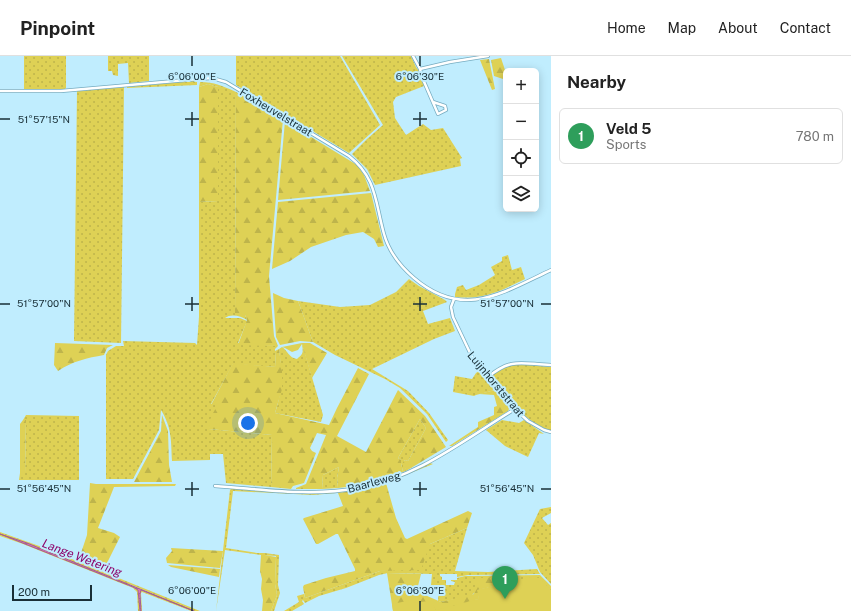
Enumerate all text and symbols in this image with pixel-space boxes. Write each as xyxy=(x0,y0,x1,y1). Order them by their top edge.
text: Pinpoint xyxy=(20,17,95,39)
text: Home xyxy=(607,20,646,36)
text: Map xyxy=(668,20,696,36)
text: About xyxy=(718,20,758,36)
text: Contact xyxy=(780,20,831,36)
map controls xyxy=(503,68,539,212)
button: + xyxy=(503,68,539,104)
text: 6°06'00"E xyxy=(168,70,216,82)
text: 6°06'30"E xyxy=(396,70,444,82)
text: Nearby xyxy=(567,72,626,92)
street label: Foxheuvelstraat xyxy=(238,86,314,138)
button: − xyxy=(503,104,539,140)
text: 51°57'15"N xyxy=(18,113,70,125)
text: Veld 5 xyxy=(606,120,651,137)
text: 1 xyxy=(578,129,584,144)
text: 780 m xyxy=(796,129,834,144)
text: Sports xyxy=(606,137,646,152)
button: locate xyxy=(503,140,539,176)
button: layers xyxy=(503,176,539,212)
text: 51°57'00"N xyxy=(17,297,71,309)
text: 51°57'00"N xyxy=(480,297,534,309)
street label: Luijnhorststraat xyxy=(465,349,527,419)
your location xyxy=(238,413,258,433)
street label: Baarleweg xyxy=(346,469,402,495)
text: 51°56'45"N xyxy=(17,482,71,494)
text: 51°56'45"N xyxy=(480,482,534,494)
water label: Lange Wetering xyxy=(40,536,125,580)
pin: 1 xyxy=(492,566,518,599)
scale bar xyxy=(12,583,92,602)
text: 6°06'00"E xyxy=(168,584,216,596)
text: 6°06'30"E xyxy=(396,584,444,596)
text: 200 m xyxy=(18,586,50,598)

